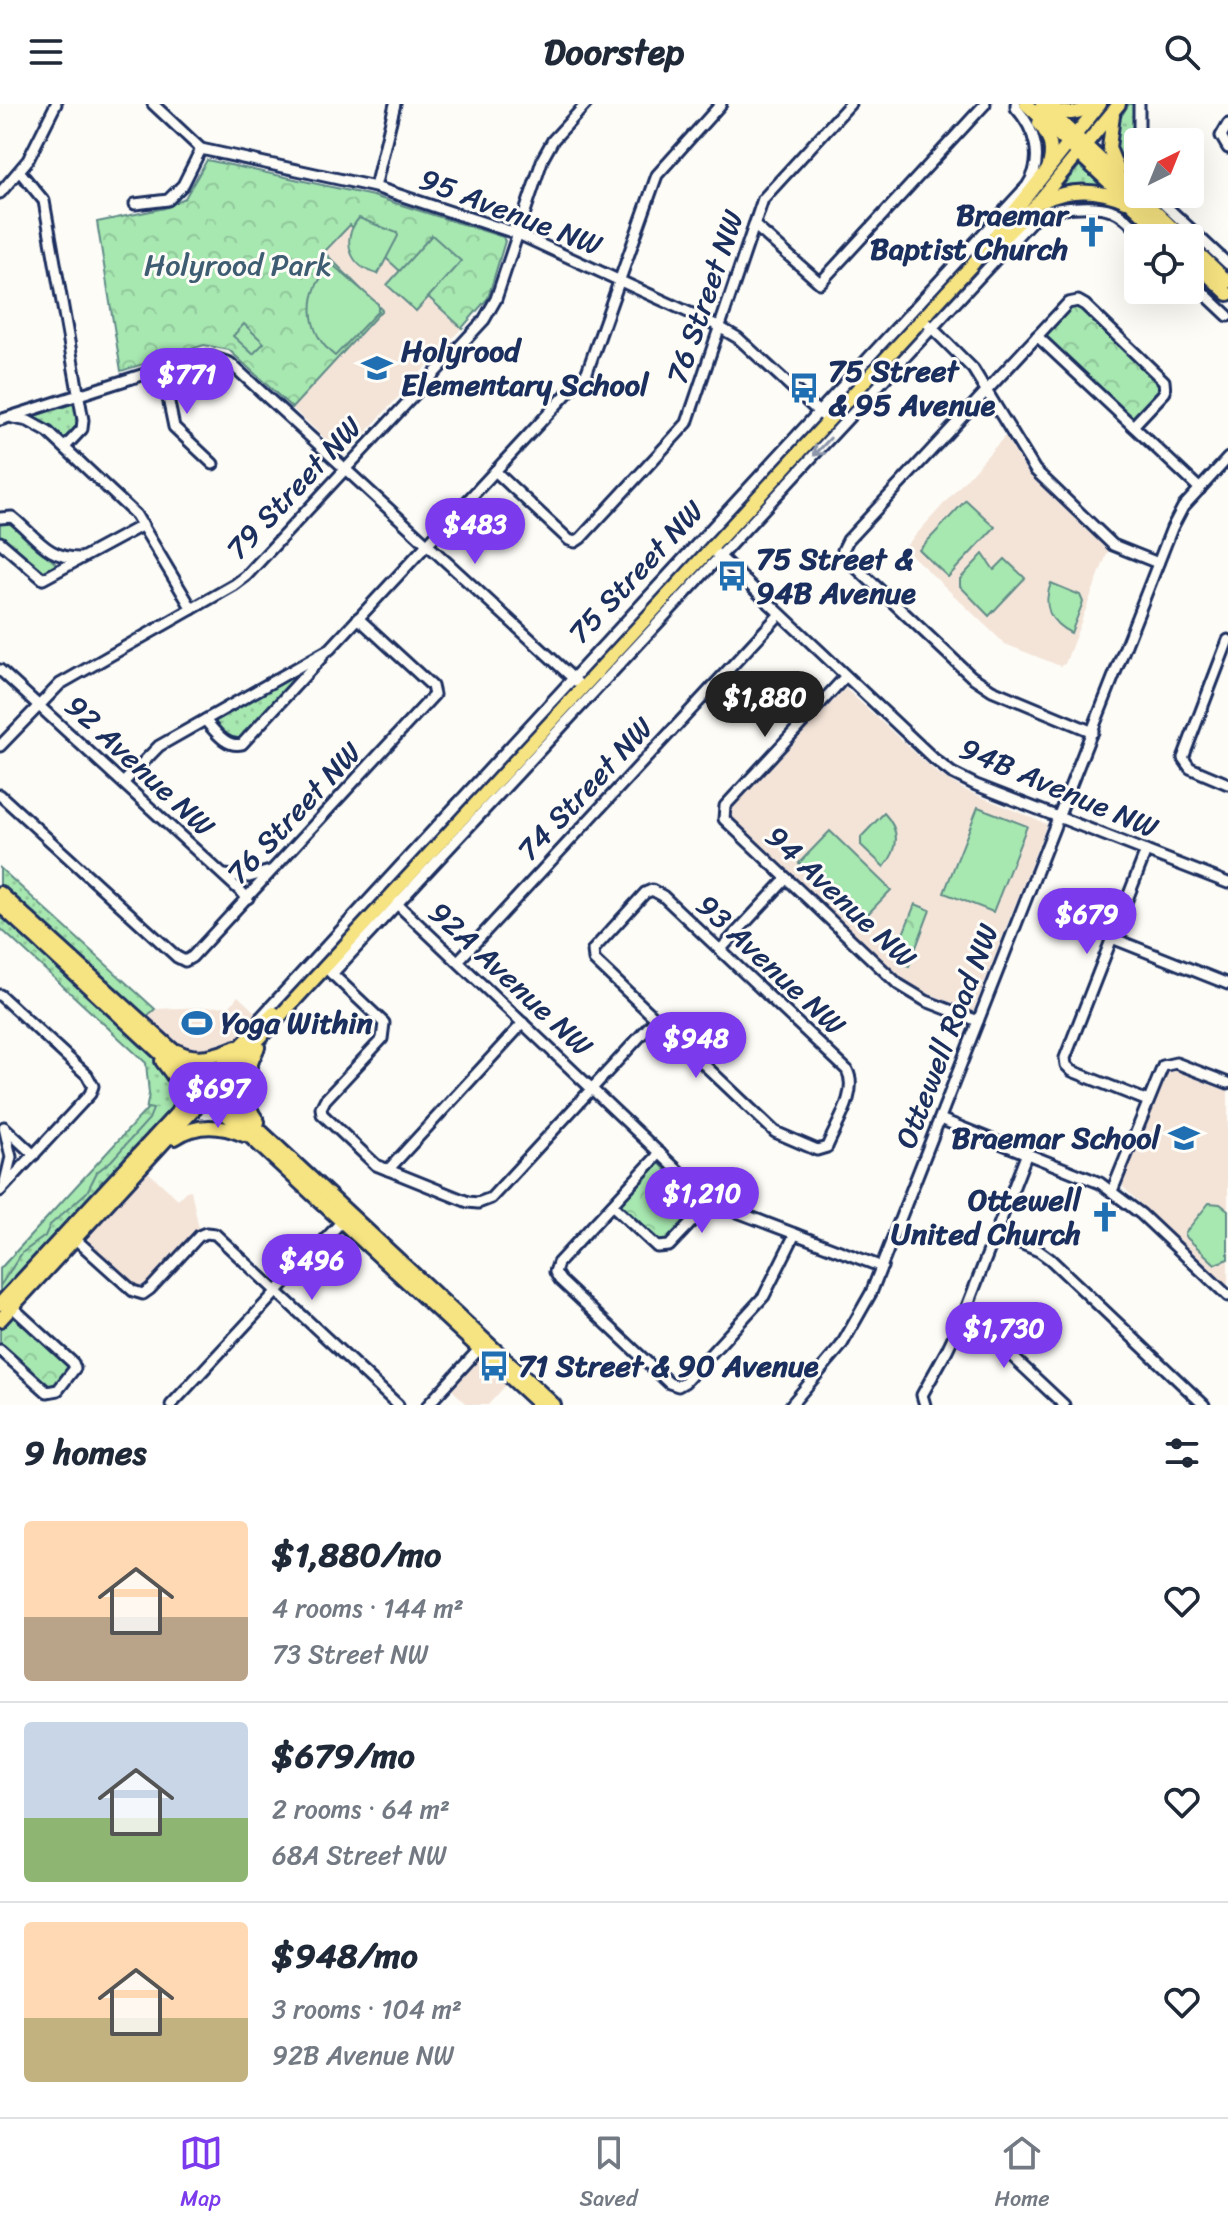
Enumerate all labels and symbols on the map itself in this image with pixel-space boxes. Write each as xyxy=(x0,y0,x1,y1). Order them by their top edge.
north arrow xyxy=(1124,128,1204,208)
street label: 95 Avenue NW xyxy=(412,152,611,272)
place label: Braemar Baptist Church xyxy=(870,188,1070,276)
street label: 76 Street NW xyxy=(650,202,760,391)
church icon: Braemar Baptist Church xyxy=(1075,215,1109,249)
park label: Holyrood Park xyxy=(144,238,332,292)
place label: Holyrood Elementary School xyxy=(401,324,650,412)
place label: 75 Street & 95 Avenue xyxy=(828,344,996,432)
pin: $771 xyxy=(140,348,234,416)
school or university icon: Holyrood Elementary School xyxy=(360,351,394,385)
bus stop icon: 75 Street & 95 Avenue xyxy=(787,371,821,405)
street label: 79 Street NW xyxy=(212,402,376,573)
one-way arrow xyxy=(814,436,832,456)
street label: 75 Street NW xyxy=(554,486,718,657)
pin: $483 xyxy=(428,498,522,566)
place label: 75 Street & 94B Avenue xyxy=(756,532,916,620)
bus stop icon: 75 Street & 94B Avenue xyxy=(715,559,749,593)
pin: $1,880 xyxy=(700,671,830,739)
street label: 92 Avenue NW xyxy=(52,681,229,851)
street label: 74 Street NW xyxy=(503,703,667,874)
street label: 94B Avenue NW xyxy=(951,722,1167,854)
street label: 76 Street NW xyxy=(212,728,376,898)
street label: 94 Avenue NW xyxy=(752,811,930,983)
street label: 93 Avenue NW xyxy=(683,880,859,1050)
street label: 92A Avenue NW xyxy=(415,887,607,1071)
pin: $679 xyxy=(1040,888,1134,956)
street label: Ottewell Road NW xyxy=(879,915,1015,1157)
place label: Yoga Within xyxy=(221,996,374,1050)
sports icon: Yoga Within xyxy=(180,1006,214,1040)
pin: $948 xyxy=(649,1012,743,1080)
pin: $697 xyxy=(171,1062,265,1130)
place label: Braemar School xyxy=(952,1111,1161,1165)
school or university icon: Braemar School xyxy=(1167,1121,1201,1155)
pin: $1,210 xyxy=(637,1167,767,1235)
place label: Ottewell United Church xyxy=(891,1173,1082,1261)
church icon: Ottewell United Church xyxy=(1088,1200,1122,1234)
pin: $496 xyxy=(265,1234,359,1302)
pin: $1,730 xyxy=(939,1302,1069,1370)
place label: 71 Street & 90 Avenue xyxy=(518,1339,819,1393)
bus stop icon: 71 Street & 90 Avenue xyxy=(477,1349,511,1383)

